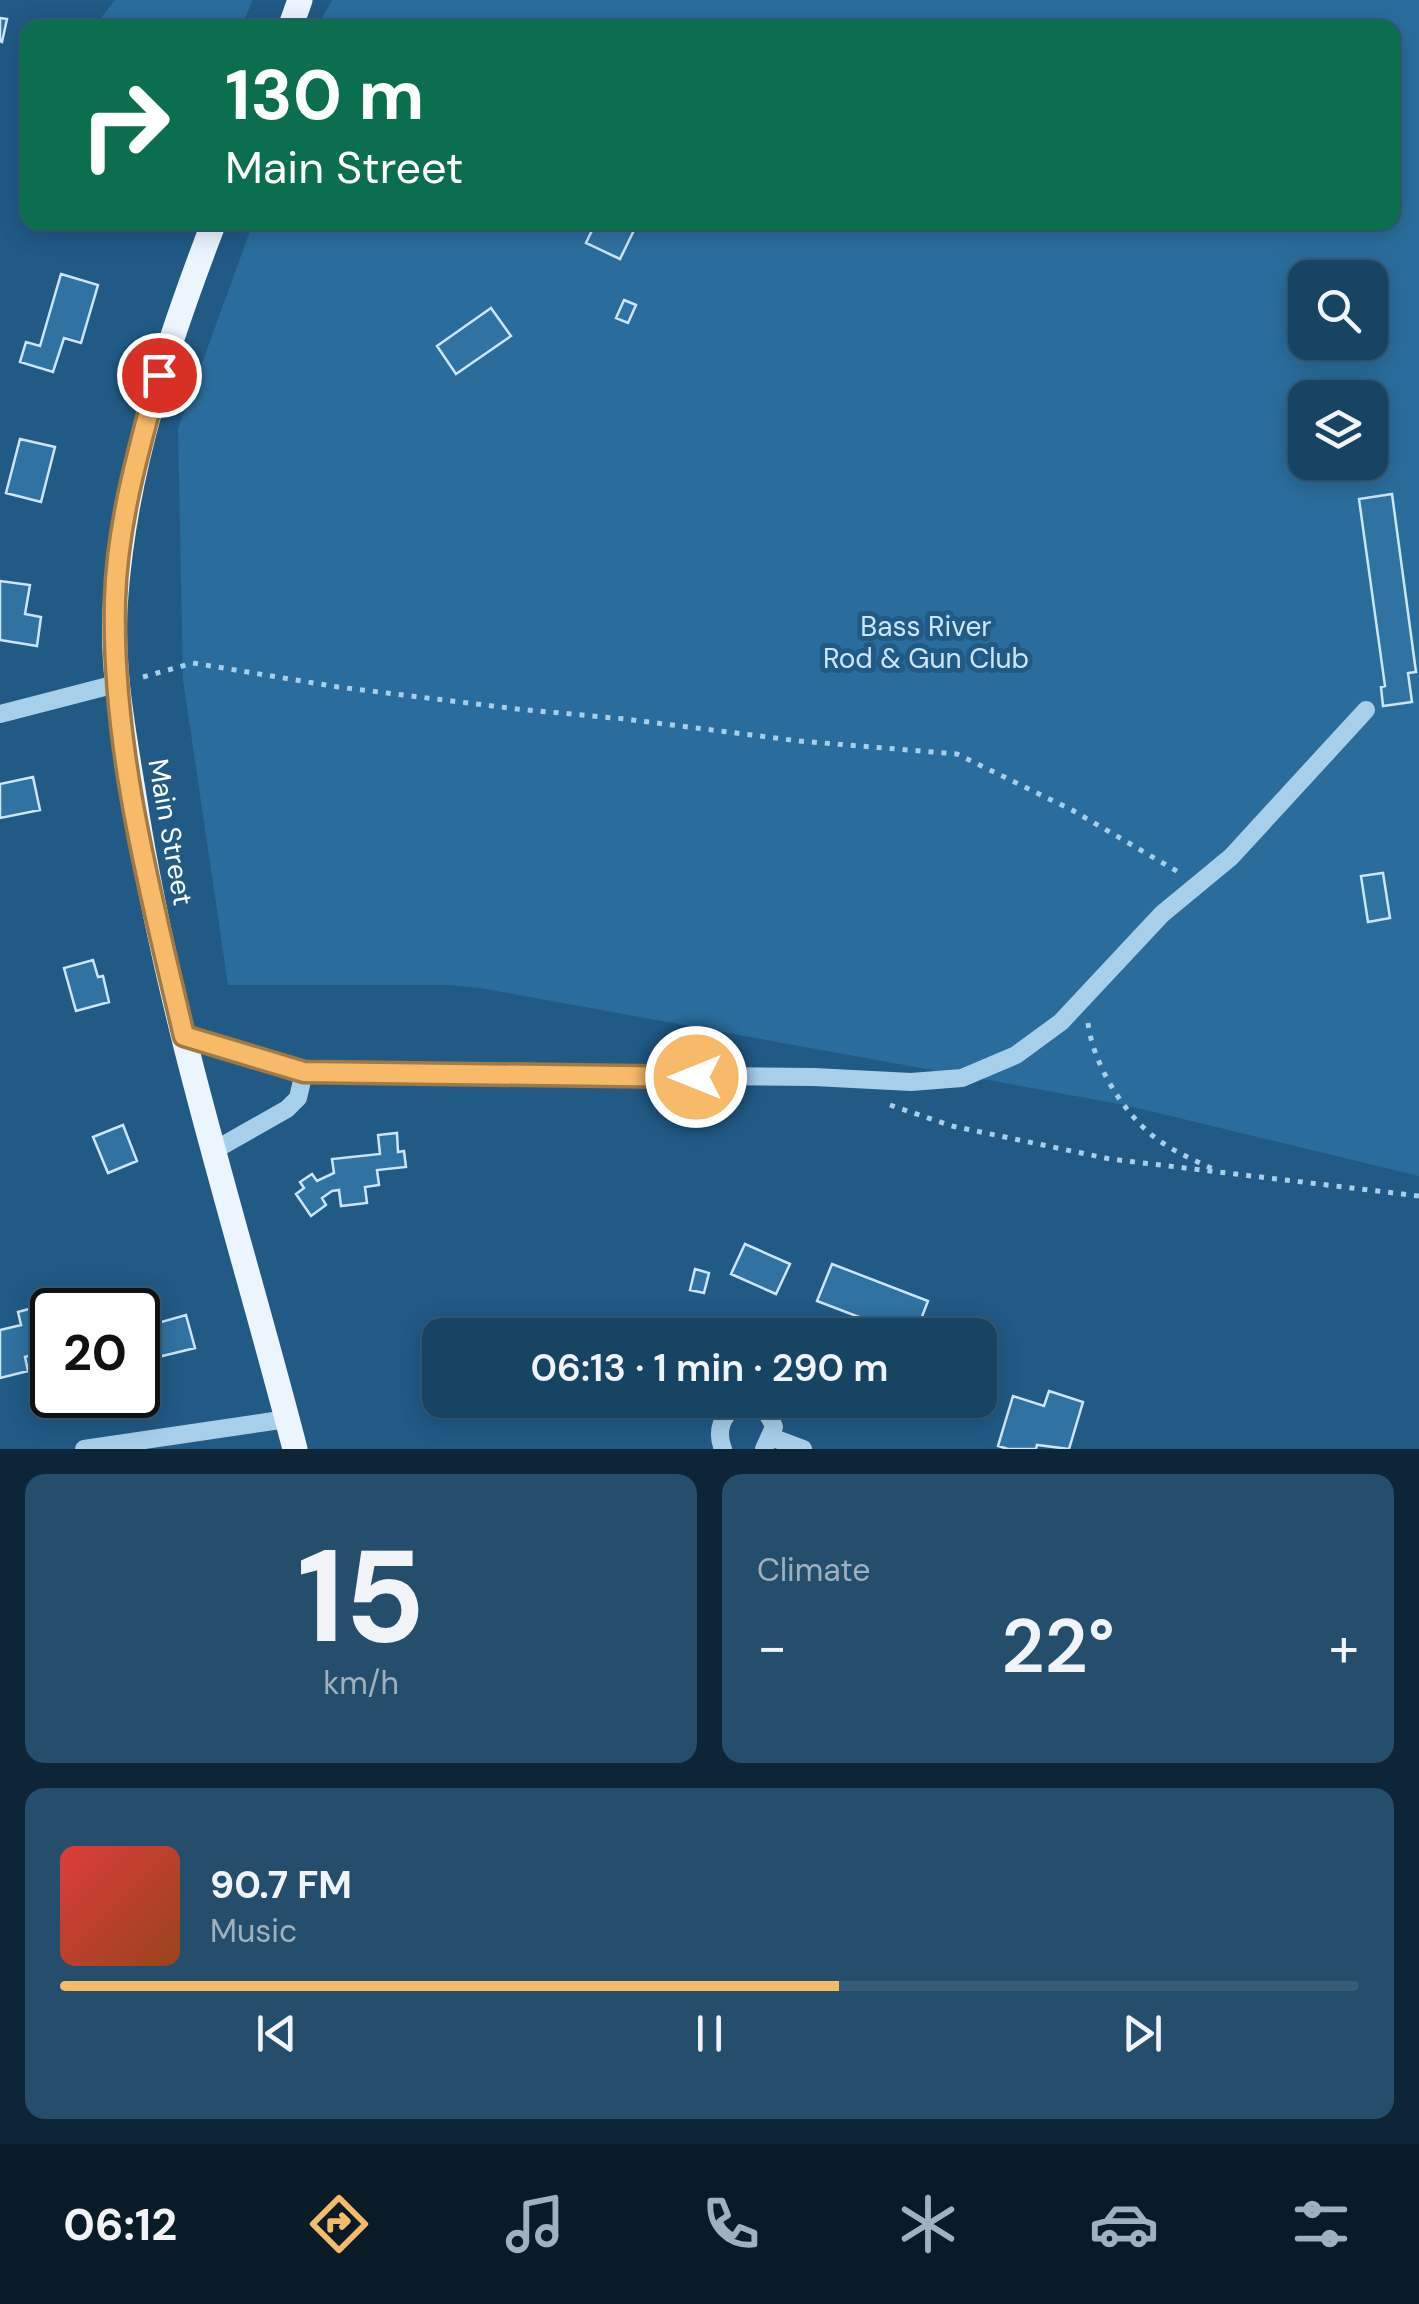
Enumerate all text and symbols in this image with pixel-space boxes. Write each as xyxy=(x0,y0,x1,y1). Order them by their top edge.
text: 130 m xyxy=(225,50,424,141)
icon: right xyxy=(60,60,190,190)
text: Main Street xyxy=(225,138,463,197)
map controls xyxy=(1288,260,1388,480)
button: search xyxy=(1288,260,1388,360)
pin xyxy=(117,333,202,418)
icon: arrive xyxy=(132,348,187,403)
button: layers xyxy=(1288,380,1388,480)
park label: Bass River Rod & Gun Club xyxy=(823,608,1029,677)
street label: Main Street xyxy=(139,756,202,908)
position arrow xyxy=(644,1025,748,1129)
speed limit sign: 20 xyxy=(30,1288,160,1418)
text: 06:13 · 1 min · 290 m xyxy=(530,1343,889,1393)
text: 15 xyxy=(297,1512,425,1681)
text: Climate xyxy=(757,1549,871,1591)
text: 22° xyxy=(1001,1598,1115,1695)
text: − xyxy=(757,1611,787,1683)
text: + xyxy=(1329,1611,1359,1683)
text: km/h xyxy=(323,1662,399,1704)
text: 90.7 FM xyxy=(210,1860,352,1910)
text: Music xyxy=(210,1910,297,1952)
icon: previous xyxy=(249,2006,304,2061)
icon: pause xyxy=(682,2006,737,2061)
icon: next xyxy=(1115,2006,1170,2061)
icon: directions xyxy=(304,2189,374,2259)
icon: music xyxy=(500,2189,570,2259)
icon: phone xyxy=(696,2189,766,2259)
icon: climate xyxy=(893,2189,963,2259)
icon: car xyxy=(1089,2189,1159,2259)
icon: filters xyxy=(1286,2189,1356,2259)
text: 06:12 xyxy=(63,2195,177,2254)

